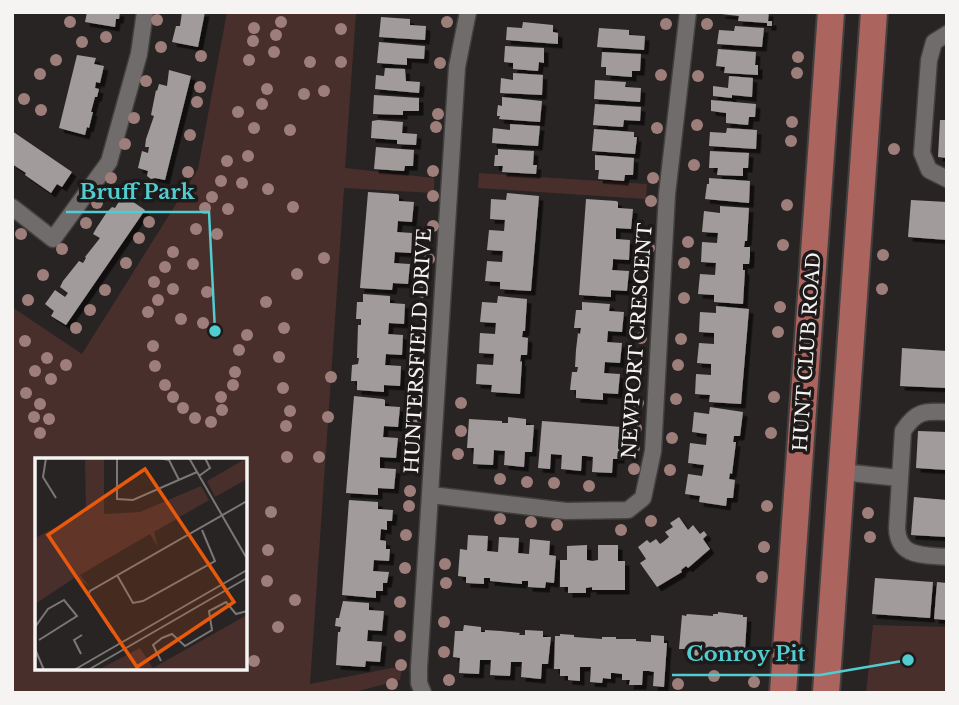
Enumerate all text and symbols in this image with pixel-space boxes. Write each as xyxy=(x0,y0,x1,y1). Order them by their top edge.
callout: Bruff Park xyxy=(66,170,209,212)
text: Bruff Park xyxy=(79,179,196,205)
street label: NEWPORT CRESCENT xyxy=(617,222,657,460)
street label: HUNTERSFIELD DRIVE xyxy=(400,228,436,474)
street label: HUNT CLUB ROAD xyxy=(789,252,825,452)
inset map xyxy=(35,458,247,670)
callout: Conroy Pit xyxy=(672,633,820,675)
text: Conroy Pit xyxy=(686,641,806,667)

